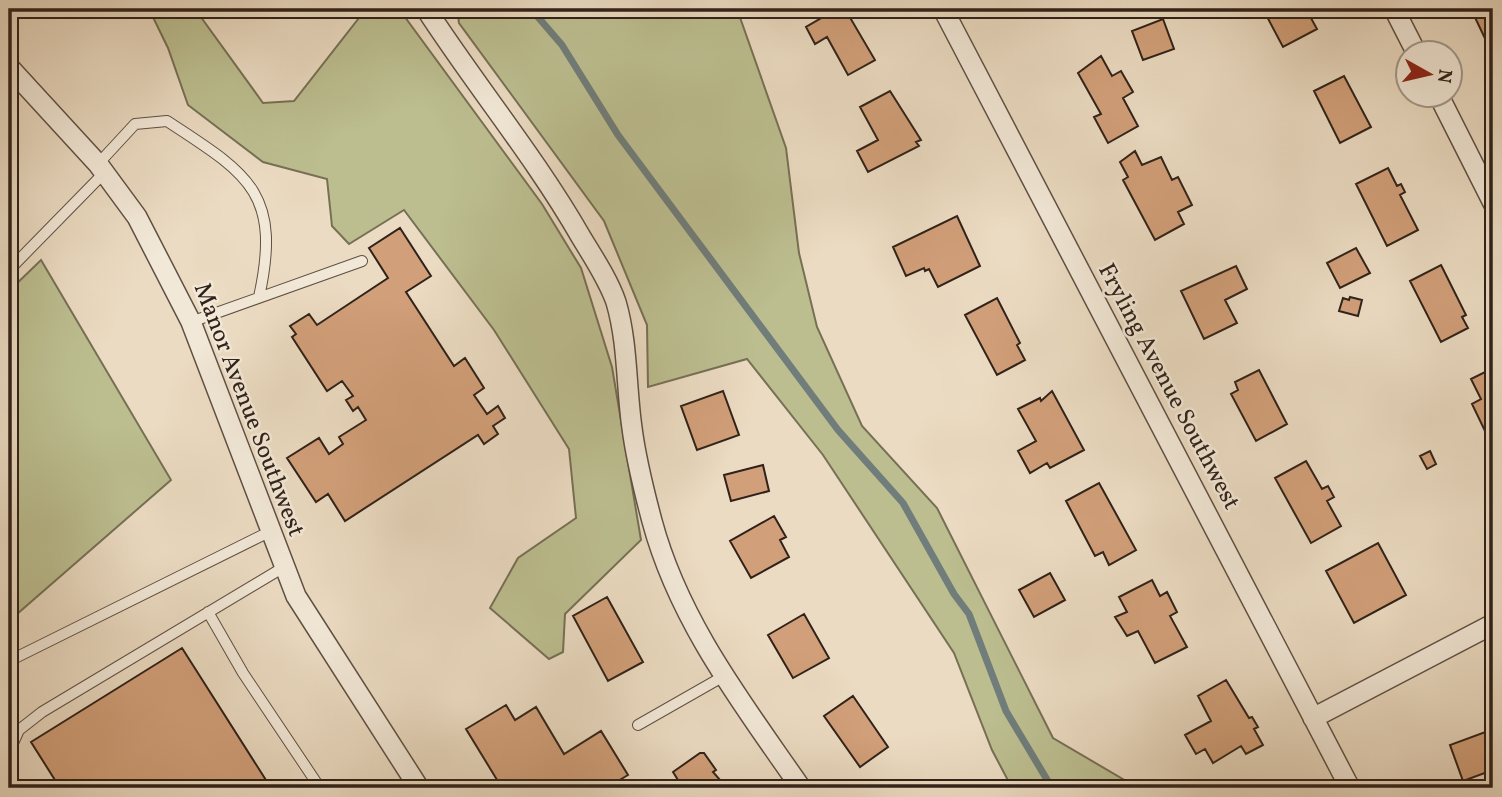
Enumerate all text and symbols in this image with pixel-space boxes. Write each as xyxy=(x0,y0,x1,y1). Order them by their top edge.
north arrow xyxy=(1394,38,1464,108)
text: N xyxy=(1430,67,1458,85)
street label: Fryling Avenue Southwest xyxy=(1089,258,1247,516)
street label: Manor Avenue Southwest xyxy=(184,278,312,542)

